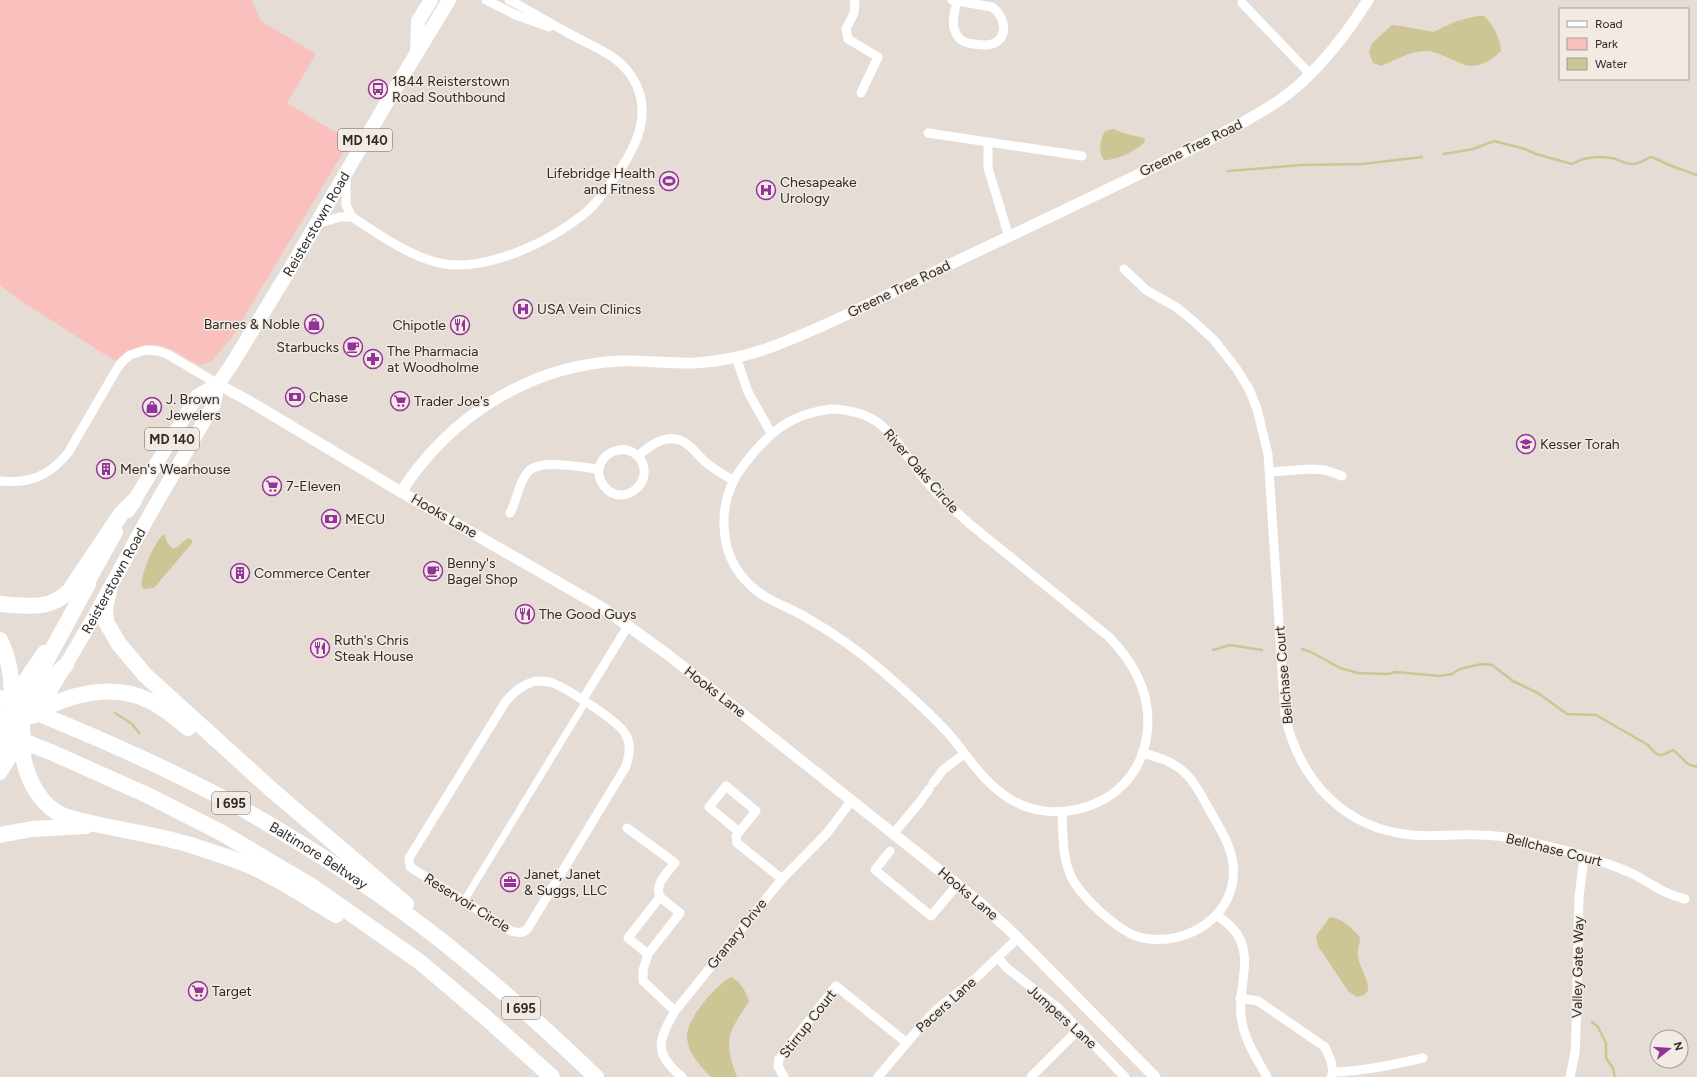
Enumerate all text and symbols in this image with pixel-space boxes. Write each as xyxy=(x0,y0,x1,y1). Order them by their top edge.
legend xyxy=(1559,8,1689,80)
text: Road xyxy=(1595,17,1623,31)
text: Park xyxy=(1595,37,1618,51)
text: Water xyxy=(1595,57,1627,71)
place label: 1844 Reisterstown Road Southbound xyxy=(392,73,510,106)
bus stop icon: 1844 Reisterstown Road Southbound xyxy=(367,78,389,100)
street label: Greene Tree Road xyxy=(1137,116,1245,180)
road number: MD 140 xyxy=(338,129,392,151)
place label: Lifebridge Health and Fitness xyxy=(547,165,655,198)
street label: Reisterstown Road xyxy=(279,169,353,279)
sports icon: Lifebridge Health and Fitness xyxy=(658,170,680,192)
place label: Chesapeake Urology xyxy=(780,174,857,207)
hospital icon: Chesapeake Urology xyxy=(755,179,777,201)
street label: Greene Tree Road xyxy=(845,257,953,321)
hospital icon: USA Vein Clinics xyxy=(512,298,534,320)
place label: USA Vein Clinics xyxy=(537,301,641,318)
shop icon: Barnes & Noble xyxy=(303,313,325,335)
restaurant icon: Chipotle xyxy=(449,314,471,336)
place label: Barnes & Noble xyxy=(204,316,300,333)
place label: Chipotle xyxy=(392,317,446,334)
cafe icon: Starbucks xyxy=(342,336,364,358)
place label: Starbucks xyxy=(276,339,339,356)
place label: The Pharmacia at Woodholme xyxy=(387,343,479,376)
pharmacy icon: The Pharmacia at Woodholme xyxy=(362,348,384,370)
bank icon: Chase xyxy=(284,386,306,408)
place label: Chase xyxy=(309,389,349,406)
supermarket icon: Trader Joe's xyxy=(389,390,411,412)
place label: J. Brown Jewelers xyxy=(166,391,221,424)
place label: Trader Joe's xyxy=(414,393,489,410)
shop icon: J. Brown Jewelers xyxy=(141,396,163,418)
street label: River Oaks Circle xyxy=(880,425,962,517)
road number: MD 140 xyxy=(145,428,199,450)
school or university icon: Kesser Torah xyxy=(1515,433,1537,455)
place label: Kesser Torah xyxy=(1540,436,1620,453)
building icon: Men's Wearhouse xyxy=(95,458,117,480)
place label: Men's Wearhouse xyxy=(120,461,231,478)
supermarket icon: 7-Eleven xyxy=(261,475,283,497)
place label: 7-Eleven xyxy=(286,478,341,495)
street label: Hooks Lane xyxy=(408,490,480,542)
bank icon: MECU xyxy=(320,508,342,530)
place label: MECU xyxy=(345,511,385,528)
street label: Reisterstown Road xyxy=(78,525,149,637)
place label: Benny's Bagel Shop xyxy=(447,555,518,588)
cafe icon: Benny's Bagel Shop xyxy=(422,560,444,582)
building icon: Commerce Center xyxy=(229,562,251,584)
place label: Commerce Center xyxy=(254,565,371,582)
restaurant icon: The Good Guys xyxy=(514,603,536,625)
place label: The Good Guys xyxy=(539,606,637,623)
street label: Bellchase Court xyxy=(1271,625,1297,725)
place label: Ruth's Chris Steak House xyxy=(334,632,414,665)
restaurant icon: Ruth's Chris Steak House xyxy=(309,637,331,659)
street label: Hooks Lane xyxy=(681,663,749,722)
road number: I 695 xyxy=(212,792,250,814)
street label: Baltimore Beltway xyxy=(266,818,372,893)
street label: Bellchase Court xyxy=(1504,830,1604,870)
street label: Hooks Lane xyxy=(934,864,1002,924)
place label: Janet, Janet & Suggs, LLC xyxy=(524,866,607,899)
street label: Reservoir Circle xyxy=(421,870,514,936)
office icon: Janet, Janet & Suggs, LLC xyxy=(499,871,521,893)
street label: Granary Drive xyxy=(704,895,771,973)
street label: Valley Gate Way xyxy=(1569,915,1587,1018)
street label: Pacers Lane xyxy=(912,973,980,1036)
supermarket icon: Target xyxy=(187,980,209,1002)
street label: Jumpers Lane xyxy=(1024,981,1100,1053)
place label: Target xyxy=(212,983,252,1000)
street label: Stirrup Court xyxy=(776,986,840,1062)
road number: I 695 xyxy=(502,997,540,1019)
north arrow xyxy=(1649,1029,1689,1069)
text: N xyxy=(1671,1040,1686,1052)

